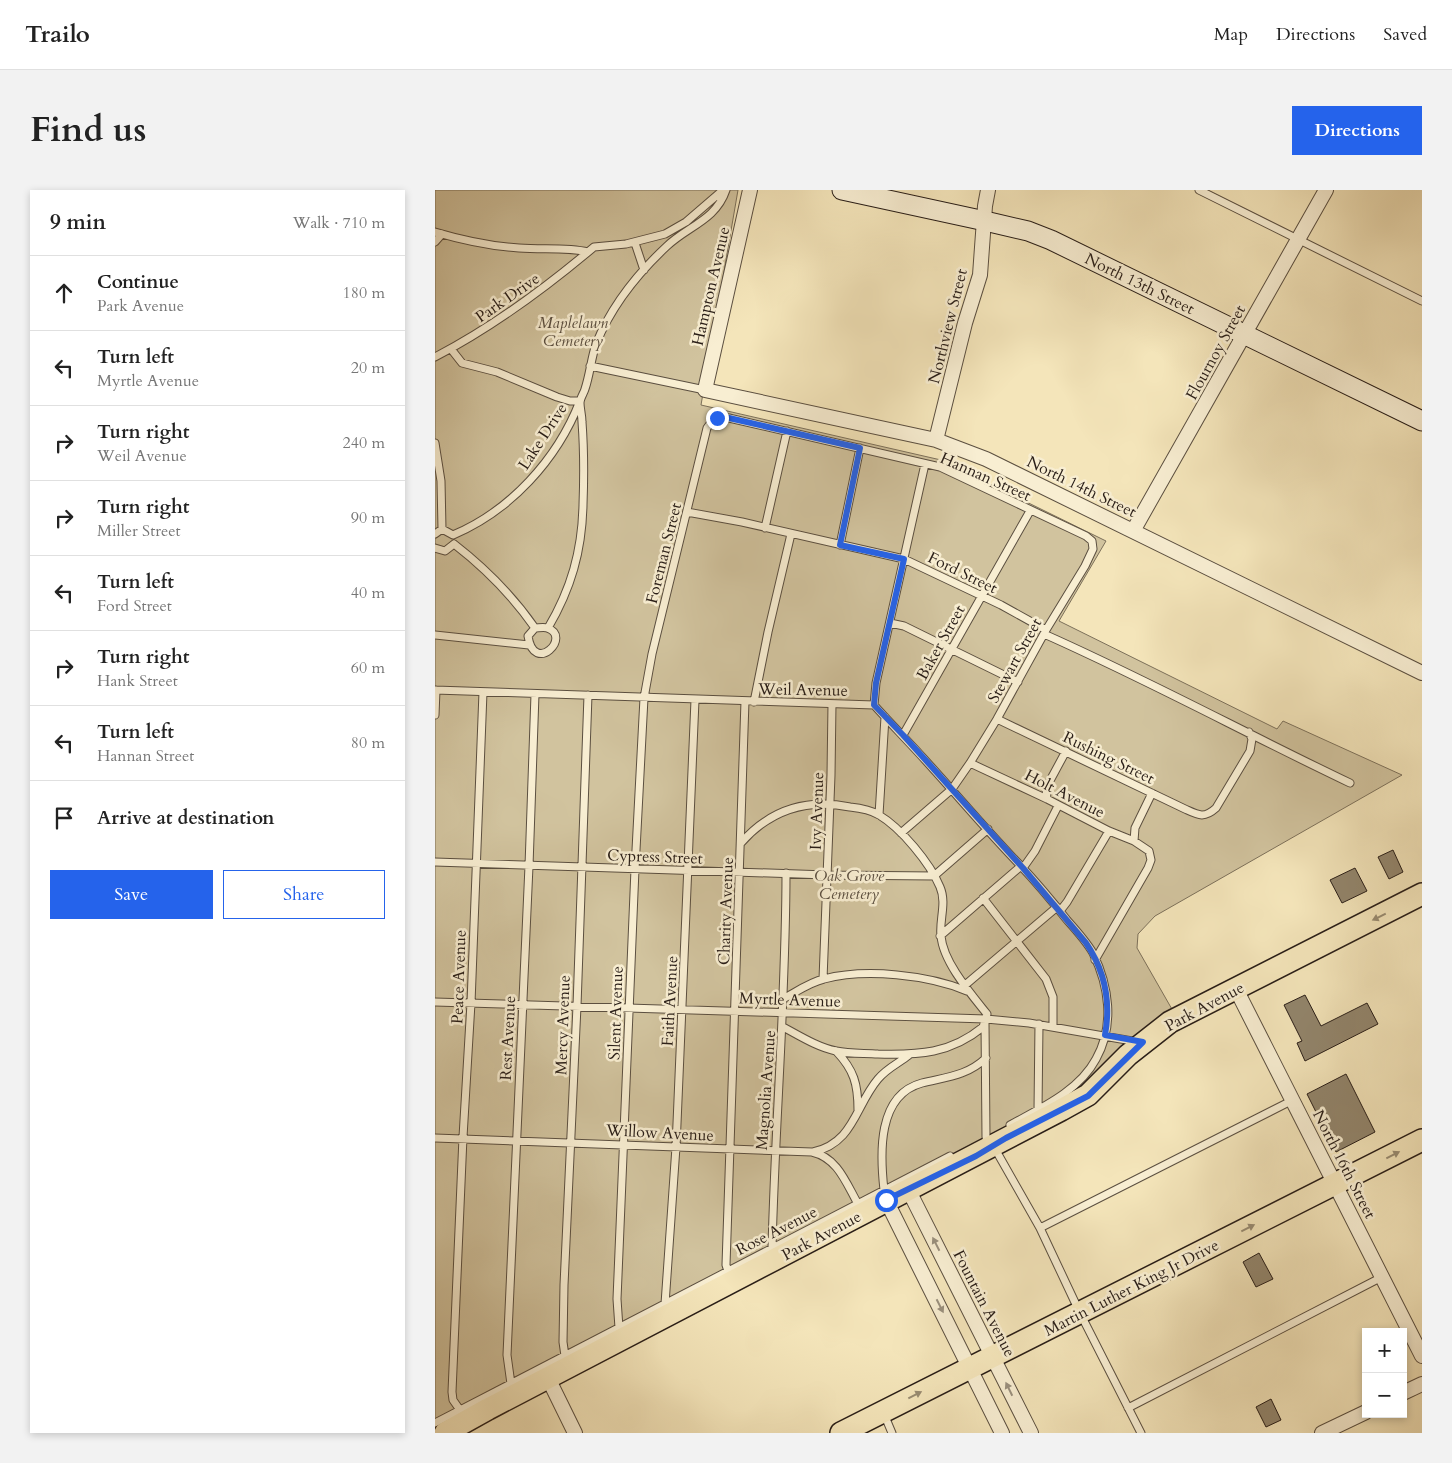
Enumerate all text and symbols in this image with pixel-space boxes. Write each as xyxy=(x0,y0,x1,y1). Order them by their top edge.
text: Trailo xyxy=(25,18,90,51)
text: Map xyxy=(1214,22,1248,47)
text: Directions xyxy=(1276,22,1355,47)
text: Saved xyxy=(1383,22,1427,47)
text: Find us xyxy=(30,106,146,154)
button: Directions xyxy=(1292,106,1422,155)
text: 9 min xyxy=(50,208,106,237)
text: Walk · 710 m xyxy=(293,212,385,234)
street label: Hampton Avenue xyxy=(687,225,735,348)
street label: North 13th Street xyxy=(1081,248,1198,320)
street label: Northview Street xyxy=(923,267,973,386)
street label: Park Drive xyxy=(471,268,544,328)
text: Continue xyxy=(97,269,179,295)
icon: ahead xyxy=(50,279,78,307)
text: 180 m xyxy=(343,282,385,304)
text: Park Avenue xyxy=(97,295,184,317)
street label: Flournoy Street xyxy=(1181,301,1251,404)
park label: Maplelawn Cemetery xyxy=(538,312,608,352)
text: Turn left xyxy=(97,344,174,370)
icon: left xyxy=(50,354,78,382)
text: 20 m xyxy=(351,357,385,379)
text: Myrtle Avenue xyxy=(97,370,199,392)
street label: Lake Drive xyxy=(513,399,573,474)
route end xyxy=(706,407,729,430)
text: Turn right xyxy=(97,419,189,445)
icon: right xyxy=(50,429,78,457)
text: 240 m xyxy=(343,432,385,454)
text: Weil Avenue xyxy=(97,445,187,467)
street label: Hannan Street xyxy=(937,447,1035,507)
street label: North 14th Street xyxy=(1023,451,1140,523)
text: Turn right xyxy=(97,494,189,520)
street label: Foreman Street xyxy=(641,501,687,606)
icon: right xyxy=(50,504,78,532)
text: 90 m xyxy=(351,507,385,529)
text: Miller Street xyxy=(97,520,181,542)
street label: Ford Street xyxy=(924,547,1001,599)
text: Turn left xyxy=(97,569,174,595)
icon: left xyxy=(50,579,78,607)
text: 40 m xyxy=(351,582,385,604)
text: Ford Street xyxy=(97,595,172,617)
street label: Baker Street xyxy=(911,601,970,684)
street label: Stewart Street xyxy=(983,614,1047,707)
text: Turn right xyxy=(97,644,189,670)
icon: right xyxy=(50,654,78,682)
text: 60 m xyxy=(351,657,385,679)
text: Hank Street xyxy=(97,670,178,692)
street label: Weil Avenue xyxy=(757,678,848,702)
text: Turn left xyxy=(97,719,174,745)
street label: Rushing Street xyxy=(1059,726,1158,790)
icon: left xyxy=(50,729,78,757)
text: 80 m xyxy=(351,732,385,754)
text: Hannan Street xyxy=(97,745,194,767)
street label: Holt Avenue xyxy=(1021,764,1108,824)
street label: Ivy Avenue xyxy=(805,772,829,850)
icon: arrive xyxy=(50,804,78,832)
text: Arrive at destination xyxy=(97,805,274,831)
street label: Cypress Street xyxy=(607,844,703,870)
street label: Charity Avenue xyxy=(713,857,739,965)
park label: Oak Grove Cemetery xyxy=(814,865,885,905)
button: Save xyxy=(50,870,213,919)
button: Share xyxy=(223,870,385,919)
one-way arrow xyxy=(1372,913,1386,921)
street label: Peace Avenue xyxy=(446,929,472,1025)
street label: Faith Avenue xyxy=(657,955,683,1047)
street label: Silent Avenue xyxy=(603,966,629,1060)
street label: Mercy Avenue xyxy=(550,975,576,1075)
street label: Park Avenue xyxy=(1161,977,1248,1037)
street label: Myrtle Avenue xyxy=(739,987,841,1013)
street label: Rest Avenue xyxy=(495,995,521,1081)
street label: Magnolia Avenue xyxy=(751,1029,781,1151)
street label: North 16th Street xyxy=(1307,1106,1381,1223)
street label: Willow Avenue xyxy=(604,1119,714,1147)
one-way arrow xyxy=(1386,1151,1400,1159)
route start xyxy=(875,1189,898,1212)
street label: Rose Avenue xyxy=(732,1201,821,1261)
street label: Park Avenue xyxy=(778,1206,865,1266)
one-way arrow xyxy=(1241,1224,1255,1232)
street label: Martin Luther King Jr Drive xyxy=(1040,1234,1223,1342)
one-way arrow xyxy=(932,1237,940,1252)
street label: Fountain Avenue xyxy=(948,1246,1021,1361)
one-way arrow xyxy=(936,1299,944,1314)
map controls xyxy=(1362,1328,1407,1418)
button: + xyxy=(1362,1328,1407,1373)
button: − xyxy=(1362,1373,1407,1418)
one-way arrow xyxy=(1005,1382,1013,1397)
one-way arrow xyxy=(908,1391,923,1399)

